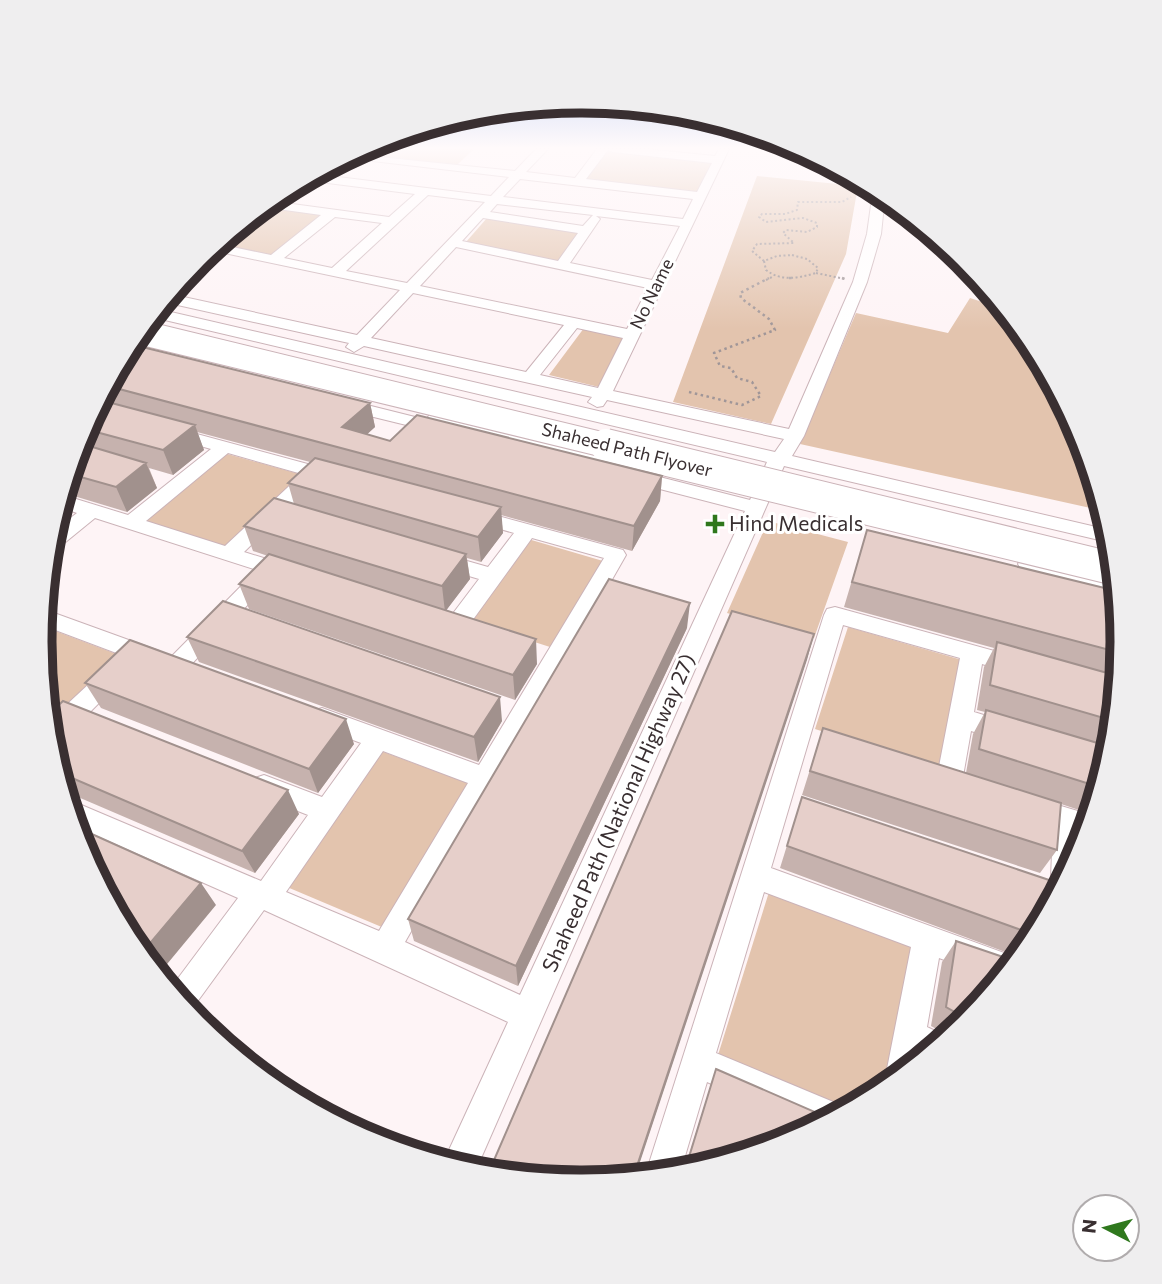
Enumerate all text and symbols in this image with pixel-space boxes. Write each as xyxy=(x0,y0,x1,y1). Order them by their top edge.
street label: No Name xyxy=(625,255,678,333)
street label: Shaheed Path Flyover xyxy=(540,417,715,481)
place label: Hind Medicals xyxy=(729,510,863,535)
marker: Hind Medicals xyxy=(707,516,723,532)
street label: Shaheed Path (National Highway 27) xyxy=(536,649,699,975)
north arrow xyxy=(1071,1193,1141,1263)
text: N xyxy=(1076,1218,1101,1234)

